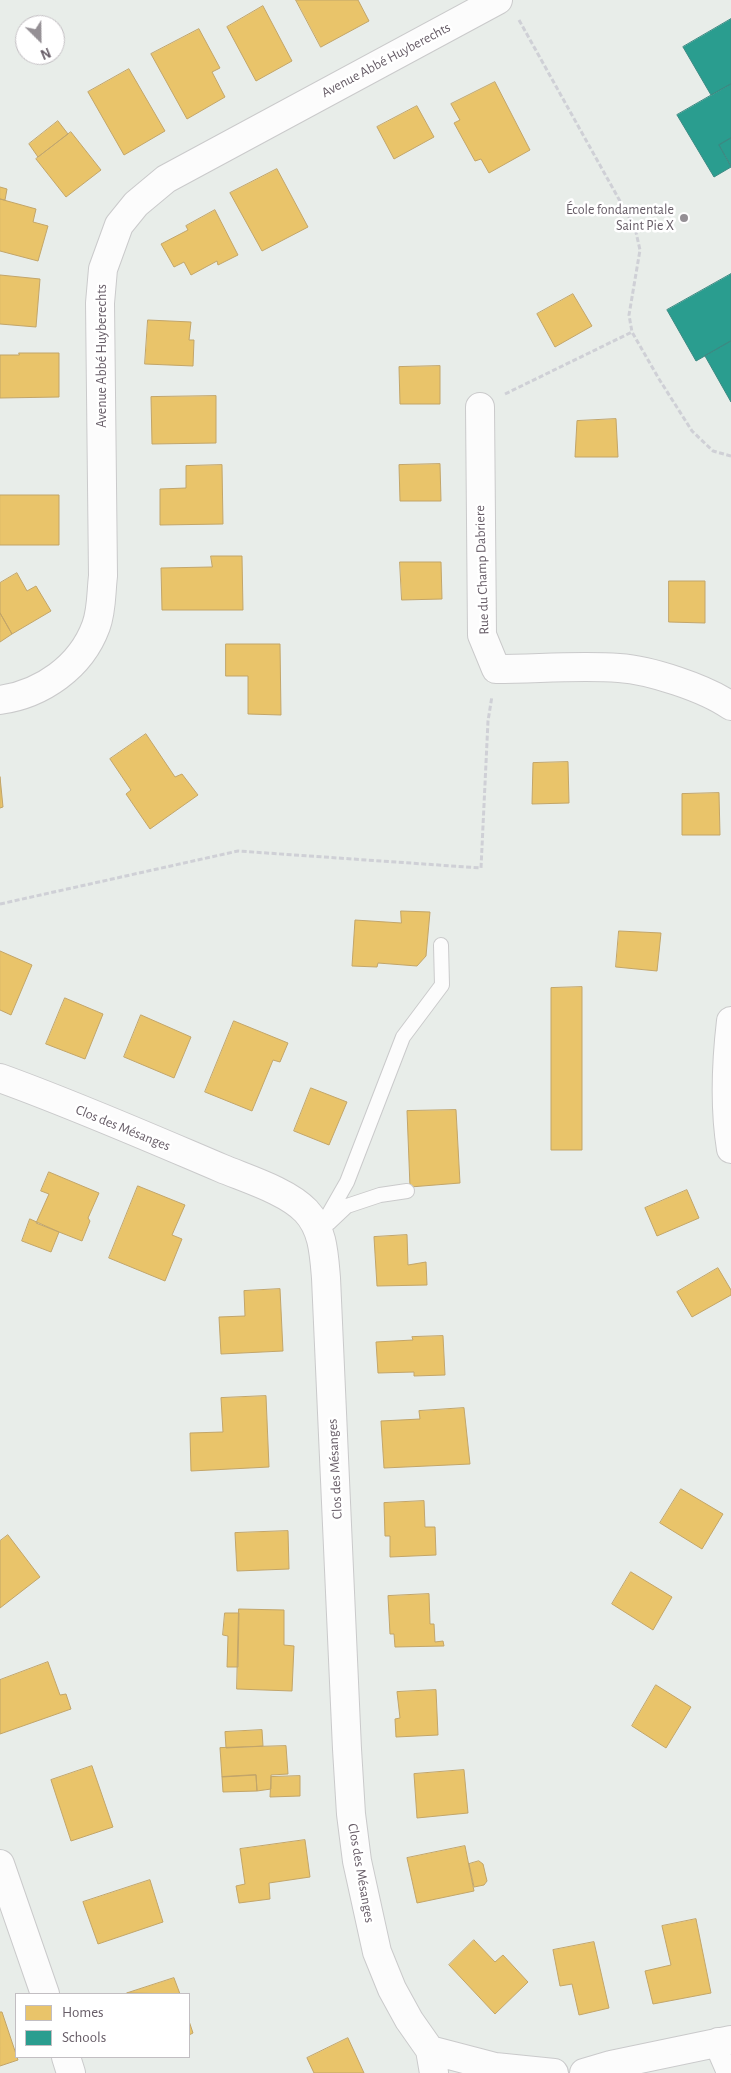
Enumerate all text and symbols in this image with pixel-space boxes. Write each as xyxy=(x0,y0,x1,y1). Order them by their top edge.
north arrow xyxy=(15,15,65,65)
street label: Avenue Abbé Huyberechts xyxy=(319,19,453,101)
text: N xyxy=(38,45,53,61)
place label: École fondamentale Saint Pie X xyxy=(566,202,674,234)
marker: École fondamentale Saint Pie X xyxy=(678,212,690,224)
street label: Avenue Abbé Huyberechts xyxy=(94,284,110,428)
street label: Rue du Champ Dabriere xyxy=(471,505,493,635)
street label: Clos des Mésanges xyxy=(73,1101,173,1155)
street label: Clos des Mésanges xyxy=(324,1418,346,1520)
street label: Clos des Mésanges xyxy=(344,1822,378,1924)
legend xyxy=(15,1993,190,2058)
text: Homes xyxy=(62,2005,104,2020)
text: Schools xyxy=(62,2030,106,2045)

